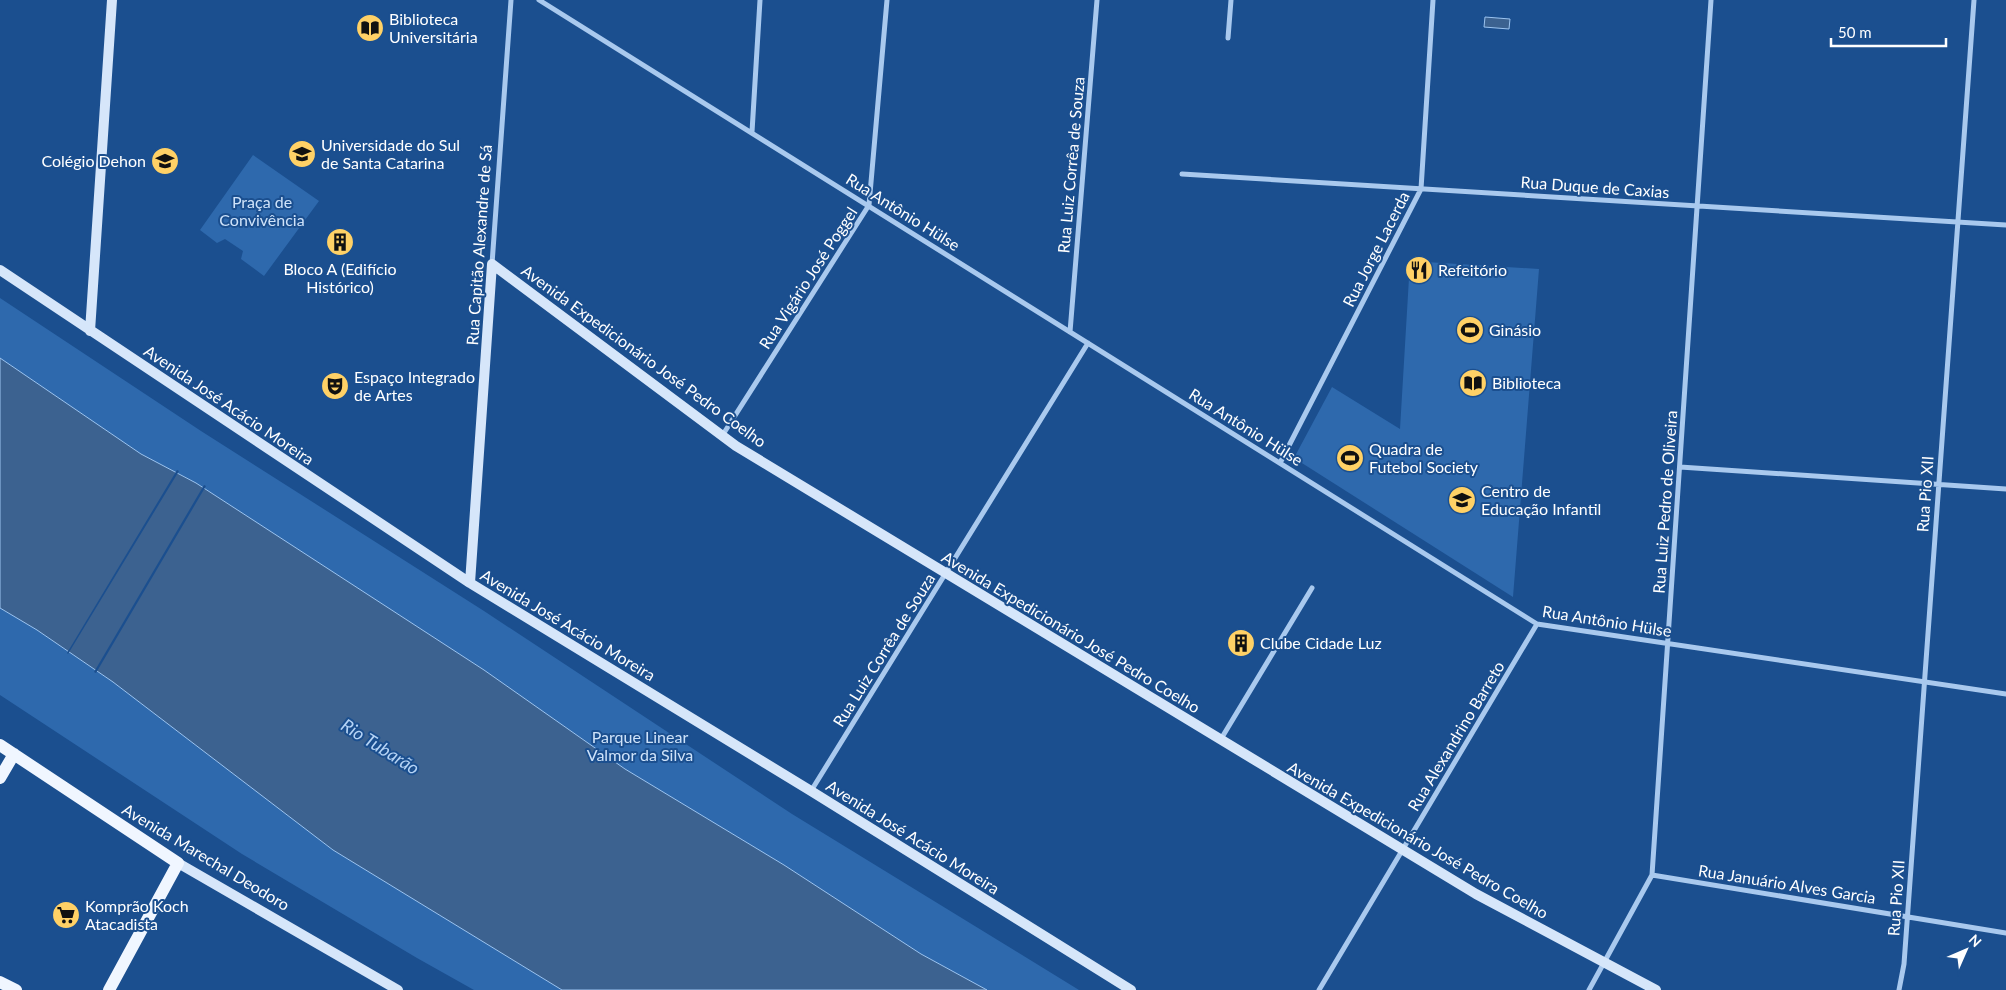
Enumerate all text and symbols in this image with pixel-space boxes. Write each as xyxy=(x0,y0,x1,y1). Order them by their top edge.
place label: Biblioteca Universitária xyxy=(389,9,478,46)
library icon: Biblioteca Universitária xyxy=(355,13,385,43)
scale bar xyxy=(1831,15,1946,47)
text: 50 m xyxy=(1838,23,1872,41)
street label: Rua Luiz Corrêa de Souza xyxy=(1053,76,1088,254)
place label: Universidade do Sul de Santa Catarina xyxy=(321,135,460,172)
school or university icon: Universidade do Sul de Santa Catarina xyxy=(287,139,317,169)
street label: Rua Capitão Alexandre de Sá xyxy=(462,144,495,346)
school or university icon: Colégio Dehon xyxy=(150,146,180,176)
place label: Colégio Dehon xyxy=(41,151,146,170)
street label: Rua Antônio Hülse xyxy=(843,169,964,254)
street label: Rua Duque de Caxias xyxy=(1520,172,1670,201)
street label: Rua Jorge Lacerda xyxy=(1338,188,1413,310)
park label: Praça de Convivência xyxy=(219,192,305,229)
street label: Rua Vigário José Poggel xyxy=(755,203,861,352)
building icon: Bloco A (Edifício Histórico) xyxy=(325,227,355,257)
restaurant icon: Refeitório xyxy=(1404,255,1434,285)
place label: Bloco A (Edifício Histórico) xyxy=(283,259,397,296)
street label: Avenida Expedicionário José Pedro Coelho xyxy=(518,260,770,451)
place label: Refeitório xyxy=(1438,260,1507,279)
sports icon: Ginásio xyxy=(1455,315,1485,345)
place label: Ginásio xyxy=(1489,320,1541,339)
street label: Avenida José Acácio Moreira xyxy=(141,341,318,469)
place label: Espaço Integrado de Artes xyxy=(354,367,475,404)
library icon: Biblioteca xyxy=(1458,368,1488,398)
theatre icon: Espaço Integrado de Artes xyxy=(320,371,350,401)
place label: Biblioteca xyxy=(1492,373,1561,392)
street label: Rua Antônio Hülse xyxy=(1186,384,1307,469)
street label: Rua Luiz Pedro de Oliveira xyxy=(1649,410,1680,594)
place label: Quadra de Futebol Society xyxy=(1369,439,1479,476)
sports icon: Quadra de Futebol Society xyxy=(1335,443,1365,473)
street label: Rua Pio XII xyxy=(1912,455,1937,533)
place label: Centro de Educação Infantil xyxy=(1481,481,1601,518)
school or university icon: Centro de Educação Infantil xyxy=(1447,485,1477,515)
street label: Avenida Expedicionário José Pedro Coelho xyxy=(939,547,1204,716)
street label: Avenida José Acácio Moreira xyxy=(477,565,659,684)
street label: Rua Luiz Corrêa de Souza xyxy=(829,570,939,730)
street label: Rua Antônio Hülse xyxy=(1541,601,1673,640)
building icon: Clube Cidade Luz xyxy=(1226,628,1256,658)
place label: Clube Cidade Luz xyxy=(1260,633,1382,652)
street label: Rua Alexandrino Barreto xyxy=(1403,657,1508,814)
water label: Rio Tubarão xyxy=(337,713,424,779)
park label: Parque Linear Valmor da Silva xyxy=(587,727,693,764)
street label: Avenida Expedicionário José Pedro Coelho xyxy=(1285,757,1552,922)
street label: Avenida José Acácio Moreira xyxy=(823,775,1003,898)
street label: Avenida Marechal Deodoro xyxy=(119,799,293,914)
street label: Rua Pio XII xyxy=(1883,859,1908,937)
street label: Rua Januário Alves Garcia xyxy=(1697,860,1877,907)
place label: Komprão Koch Atacadista xyxy=(85,896,189,933)
supermarket icon: Komprão Koch Atacadista xyxy=(51,900,81,930)
north arrow xyxy=(1941,925,1991,975)
text: N xyxy=(1966,931,1985,950)

